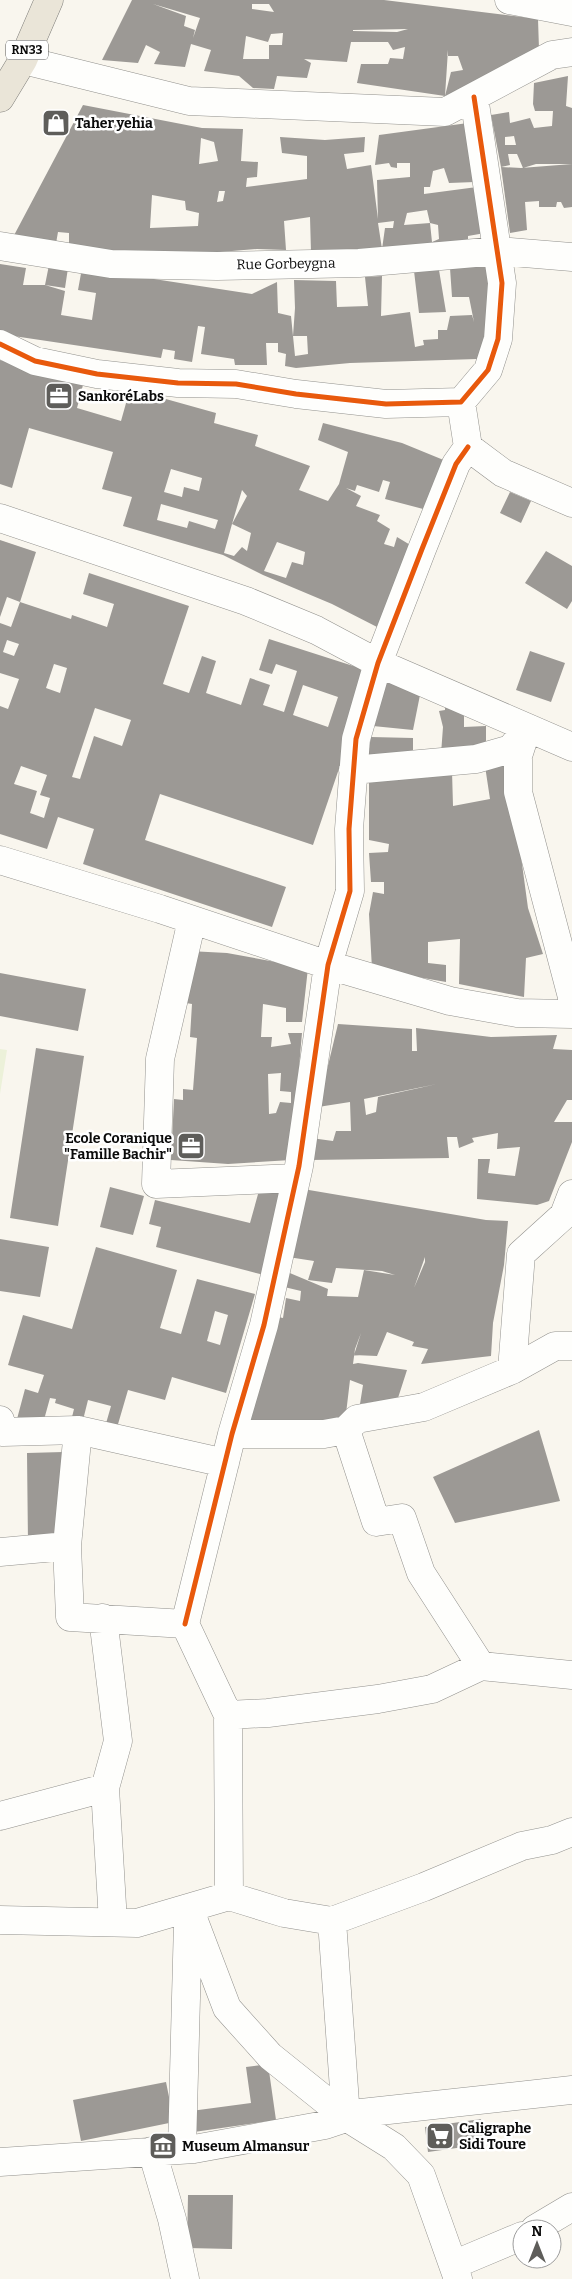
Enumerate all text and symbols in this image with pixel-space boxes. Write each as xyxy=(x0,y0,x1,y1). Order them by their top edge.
road number: RN33 xyxy=(6,40,48,60)
shop icon: Taher yehia xyxy=(41,108,71,138)
place label: Taher yehia xyxy=(75,115,153,132)
street label: Rue Gorbeygna xyxy=(236,255,336,273)
office icon: SankoréLabs xyxy=(44,381,74,411)
place label: SankoréLabs xyxy=(78,388,164,405)
place label: Ecole Coranique "Famille Bachir" xyxy=(64,1130,172,1163)
office icon: Ecole Coranique "Famille Bachir" xyxy=(176,1131,206,1161)
place label: Caligraphe Sidi Toure xyxy=(459,2120,532,2153)
supermarket icon: Caligraphe Sidi Toure xyxy=(425,2121,455,2151)
museum icon: Museum Almansur xyxy=(148,2131,178,2161)
place label: Museum Almansur xyxy=(182,2138,310,2155)
north arrow xyxy=(512,2219,562,2269)
text: N xyxy=(532,2223,543,2240)

